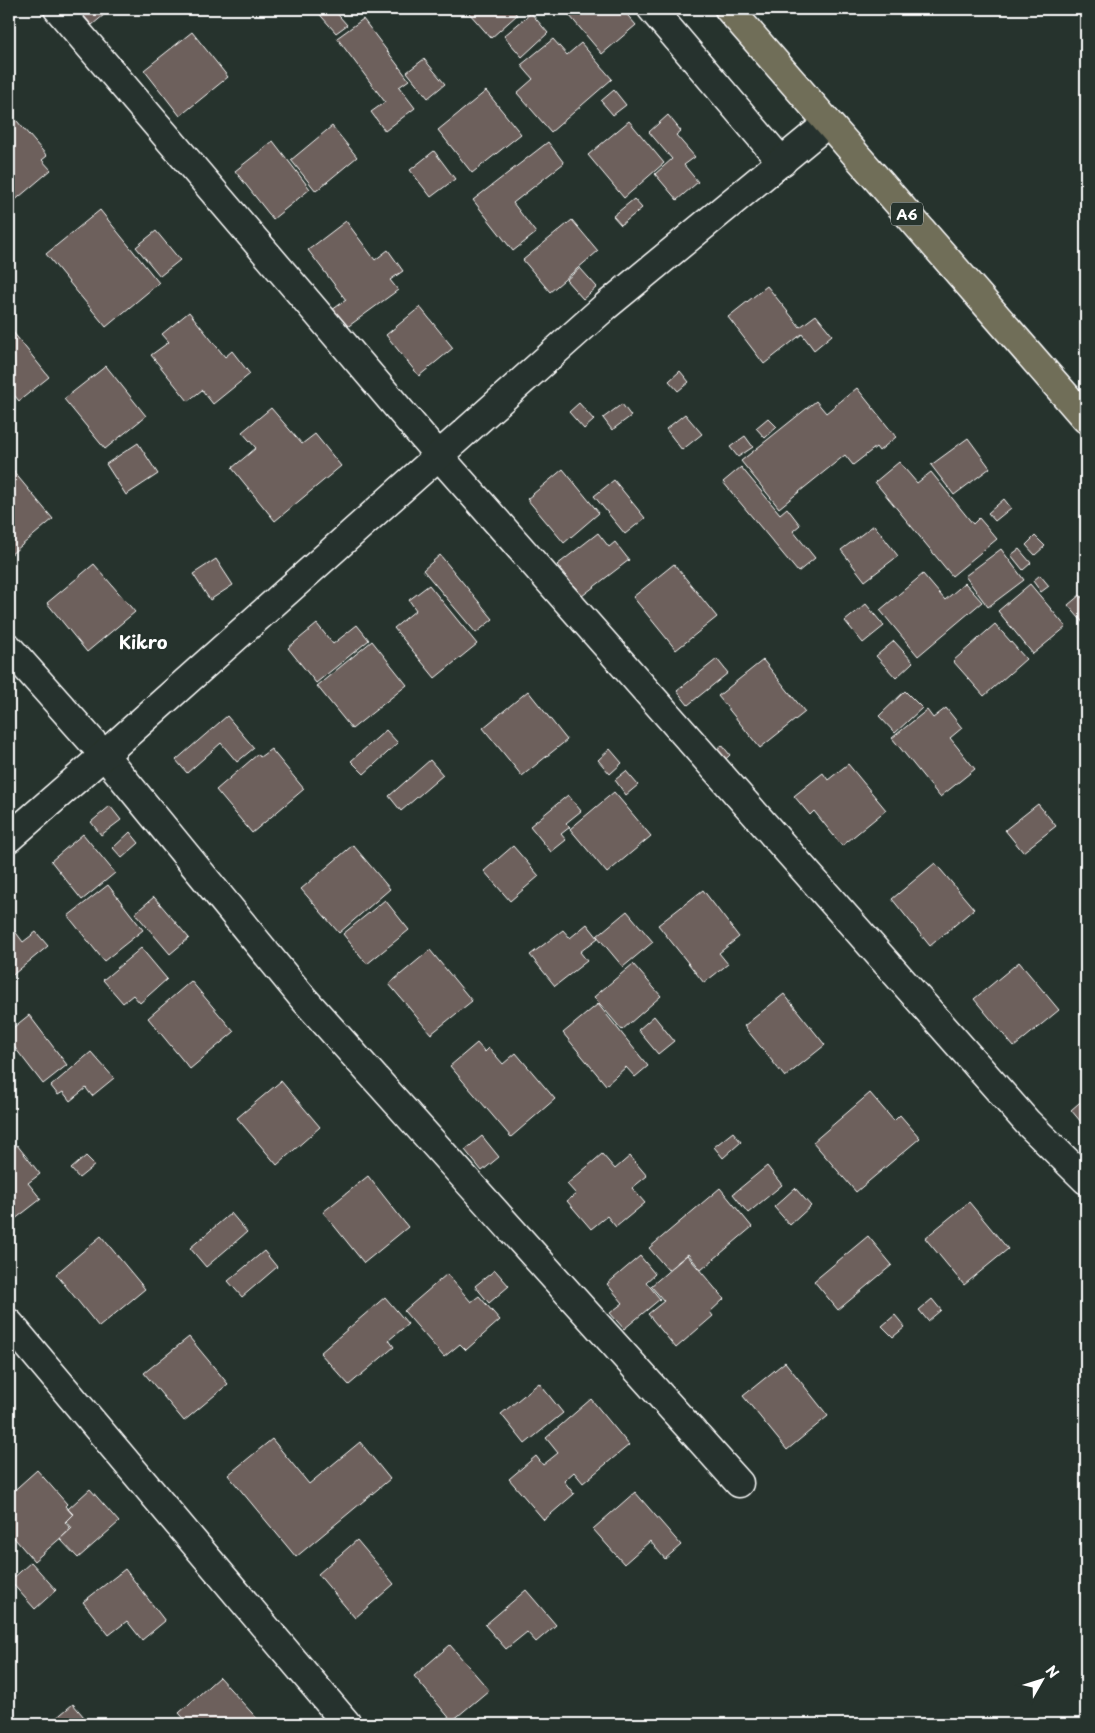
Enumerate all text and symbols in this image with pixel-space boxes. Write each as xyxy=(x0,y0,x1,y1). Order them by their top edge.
road number: A6 xyxy=(891,202,923,225)
district label: Kikro xyxy=(119,628,168,655)
north arrow xyxy=(1018,1656,1068,1706)
text: N xyxy=(1041,1661,1064,1682)

